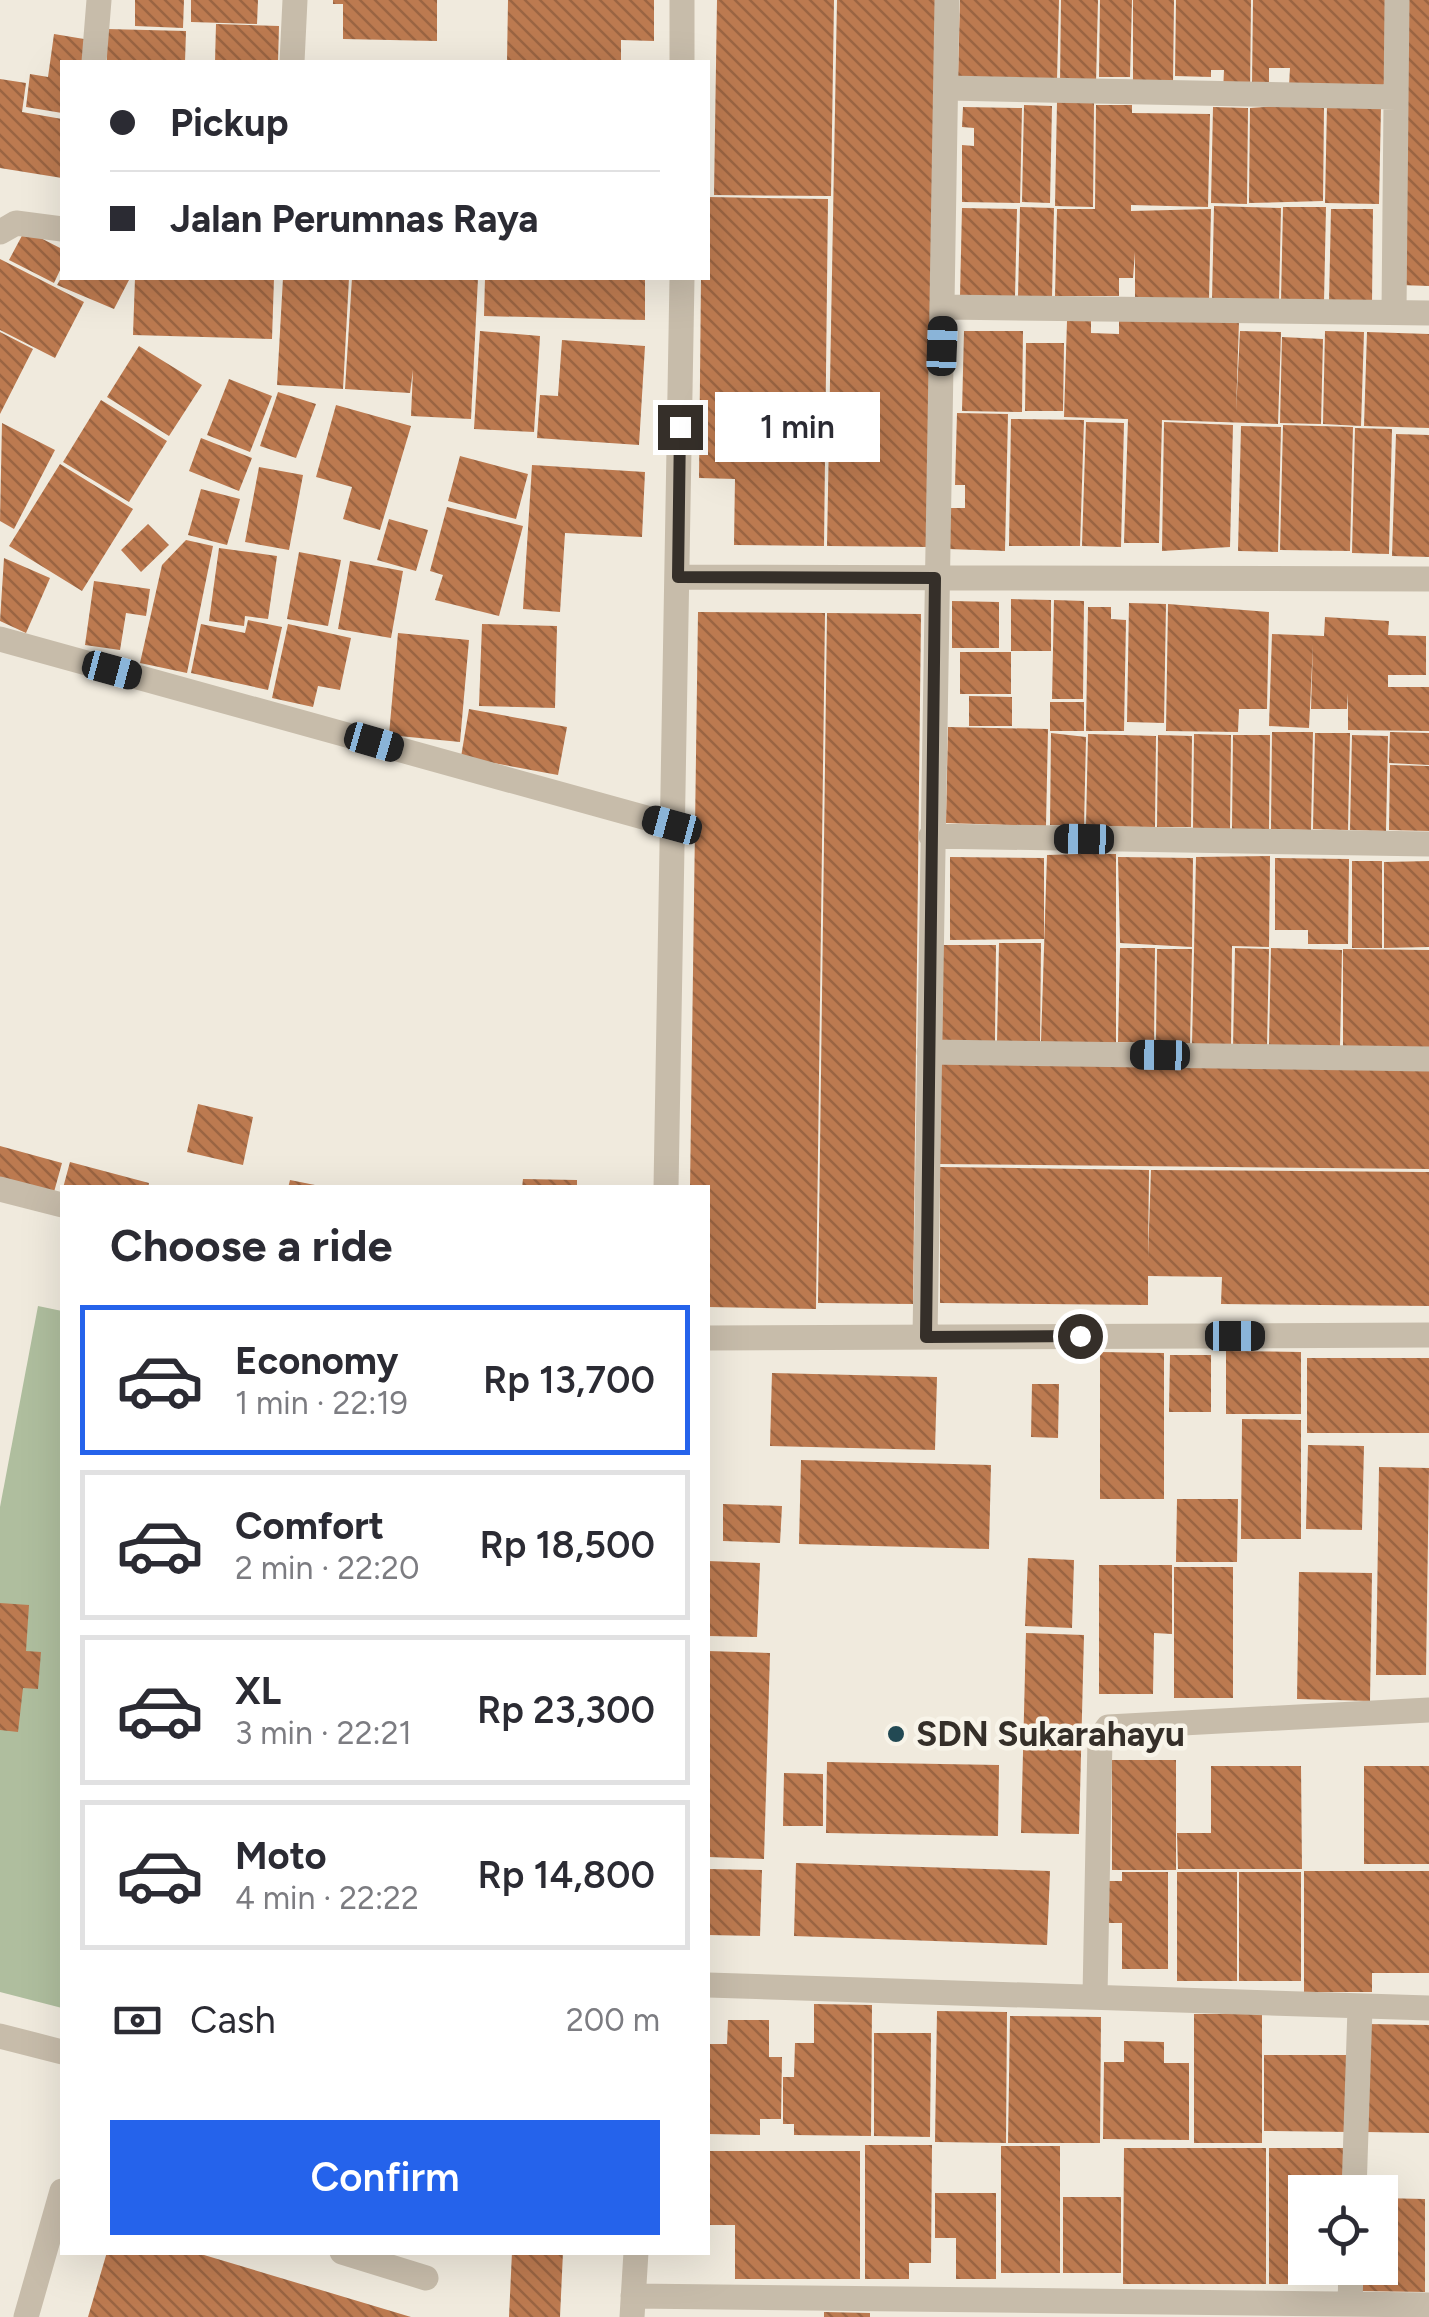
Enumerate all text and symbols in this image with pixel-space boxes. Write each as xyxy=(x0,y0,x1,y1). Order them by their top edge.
text: Pickup xyxy=(170,100,288,146)
text: Jalan Perumnas Raya xyxy=(170,196,539,242)
car xyxy=(926,315,958,377)
callout: 1 min xyxy=(715,392,880,462)
route end xyxy=(658,405,703,450)
text: 1 min xyxy=(760,408,835,446)
car xyxy=(79,648,145,692)
car xyxy=(341,719,407,765)
car xyxy=(639,803,705,847)
car xyxy=(1054,823,1114,855)
car xyxy=(1130,1039,1190,1071)
text: Choose a ride xyxy=(110,1218,392,1272)
route start xyxy=(1058,1314,1103,1359)
car xyxy=(1205,1321,1265,1351)
icon: car xyxy=(115,1335,205,1425)
text: Economy xyxy=(235,1338,398,1384)
text: Rp 13,700 xyxy=(483,1357,655,1403)
text: 1 min · 22:19 xyxy=(235,1384,408,1422)
icon: car xyxy=(115,1500,205,1590)
text: Comfort xyxy=(235,1503,384,1549)
text: Rp 18,500 xyxy=(479,1522,655,1568)
text: 2 min · 22:20 xyxy=(235,1549,420,1587)
icon: car xyxy=(115,1665,205,1755)
text: XL xyxy=(235,1668,281,1714)
text: Rp 23,300 xyxy=(477,1687,655,1733)
place label: SDN Sukarahayu xyxy=(916,1713,1185,1755)
text: 3 min · 22:21 xyxy=(235,1714,412,1752)
marker: SDN Sukarahayu xyxy=(885,1723,907,1745)
icon: car xyxy=(115,1830,205,1920)
text: Moto xyxy=(235,1833,327,1879)
text: Rp 14,800 xyxy=(478,1852,655,1898)
text: 4 min · 22:22 xyxy=(235,1879,419,1917)
icon: cash xyxy=(110,1993,165,2048)
text: Cash xyxy=(190,1997,276,2043)
text: 200 m xyxy=(566,2001,660,2039)
button: Confirm xyxy=(110,2120,660,2235)
map controls xyxy=(1288,2175,1398,2285)
button: locate xyxy=(1288,2175,1398,2285)

